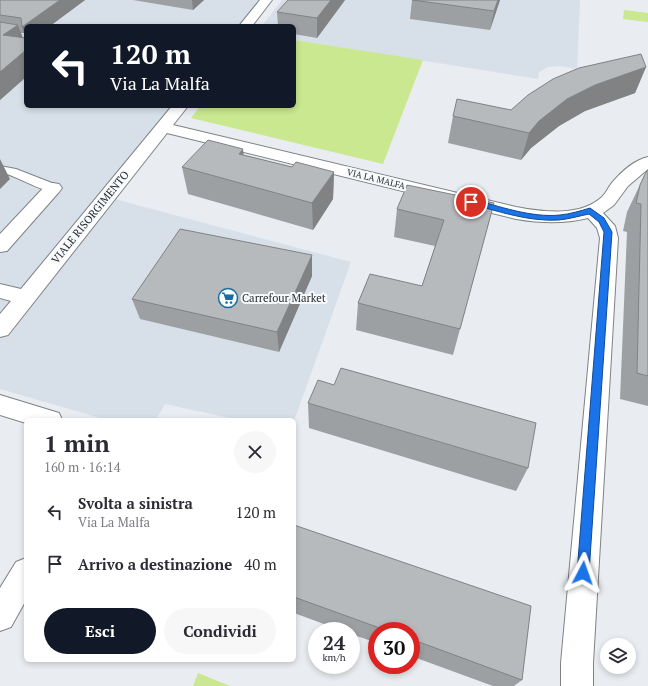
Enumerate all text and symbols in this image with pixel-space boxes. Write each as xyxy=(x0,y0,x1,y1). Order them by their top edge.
text: 120 m xyxy=(110,35,191,72)
icon: left xyxy=(44,40,96,92)
text: Via La Malfa xyxy=(110,71,210,95)
street label: VIA LA MALFA xyxy=(346,166,407,192)
street label: VIALE RISORGIMENTO xyxy=(48,168,132,266)
pin xyxy=(454,185,488,219)
icon: arrive xyxy=(460,191,482,213)
supermarket icon: Carrefour Market xyxy=(217,287,239,309)
place label: Carrefour Market xyxy=(242,291,326,305)
text: 1 min xyxy=(44,427,110,459)
button: close xyxy=(234,431,276,473)
text: 160 m · 16:14 xyxy=(44,458,121,476)
text: Svolta a sinistra xyxy=(78,493,193,513)
icon: left xyxy=(44,501,66,523)
text: 120 m xyxy=(235,502,276,522)
text: Via La Malfa xyxy=(78,513,150,531)
position arrow xyxy=(562,552,604,594)
icon: arrive xyxy=(44,553,66,575)
text: Arrivo a destinazione xyxy=(78,554,232,574)
text: 40 m xyxy=(244,554,277,574)
button: Esci xyxy=(44,608,156,654)
button: Condividi xyxy=(164,608,276,654)
speed limit sign: 30 xyxy=(368,622,420,674)
text: 24 xyxy=(323,629,345,656)
map controls xyxy=(600,638,636,674)
button: layers xyxy=(600,638,636,674)
text: km/h xyxy=(322,651,346,664)

